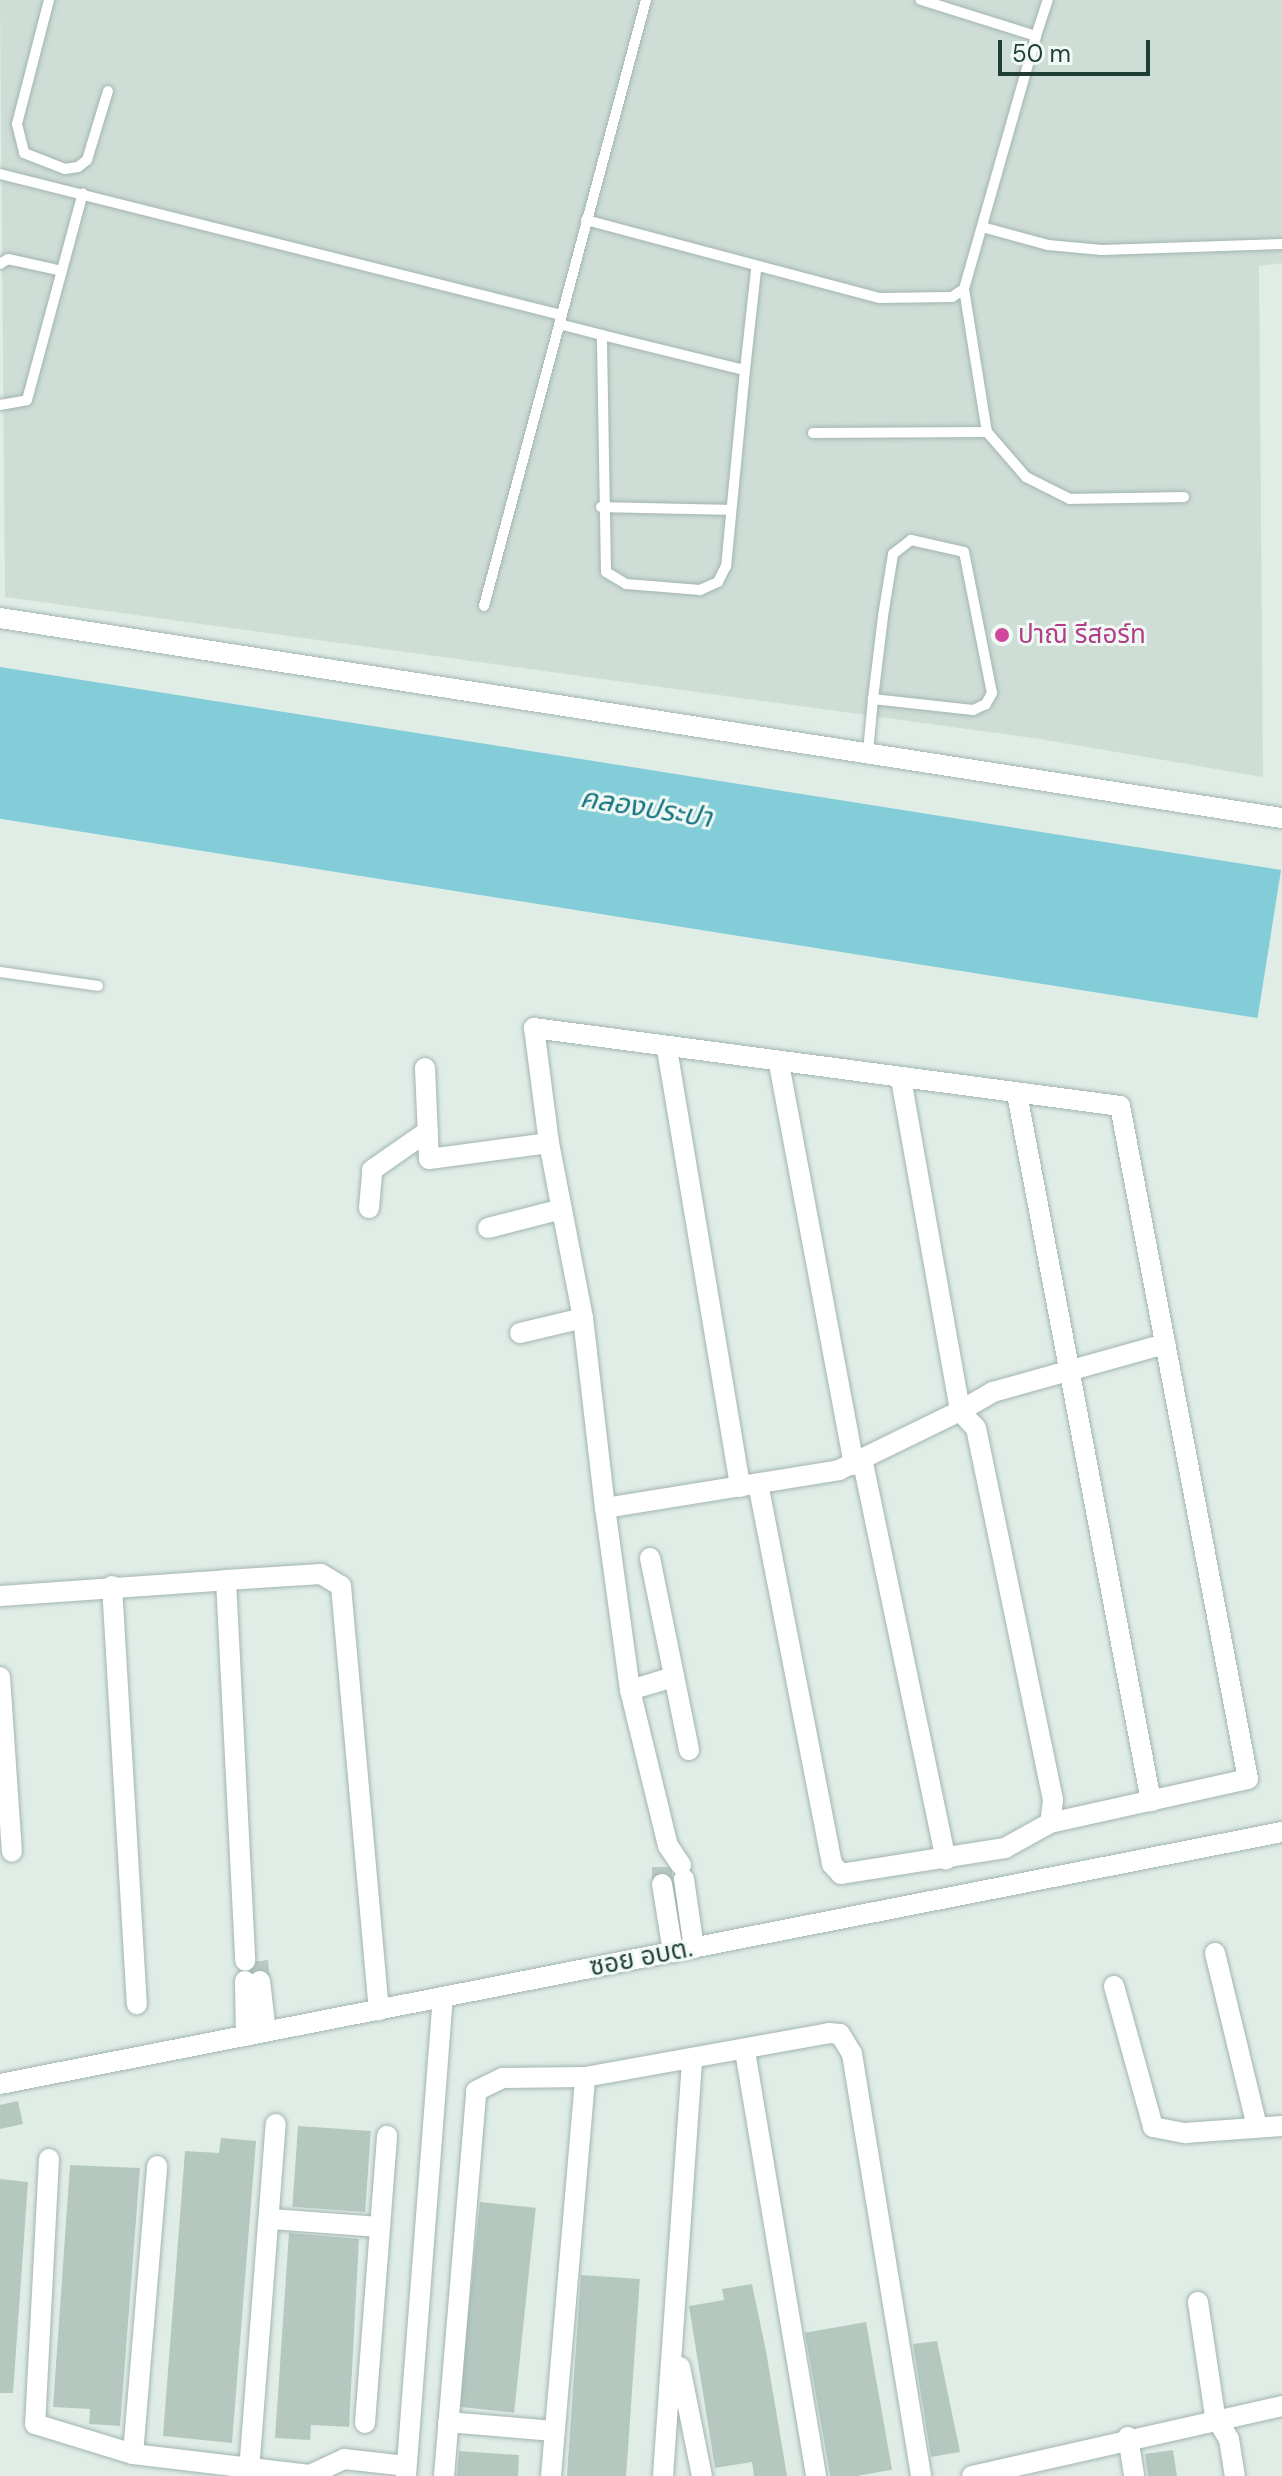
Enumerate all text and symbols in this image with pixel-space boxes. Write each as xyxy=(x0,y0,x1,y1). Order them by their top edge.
scale bar xyxy=(1002,24,1154,74)
text: 50 m xyxy=(1012,38,1071,69)
place label: ปาณิ รีสอร์ท xyxy=(1018,619,1146,651)
marker: ปาณิ รีสอร์ท xyxy=(993,626,1011,644)
water label: คลองประปา xyxy=(578,781,714,835)
street label: ซอย อบต. xyxy=(587,1933,695,1983)

